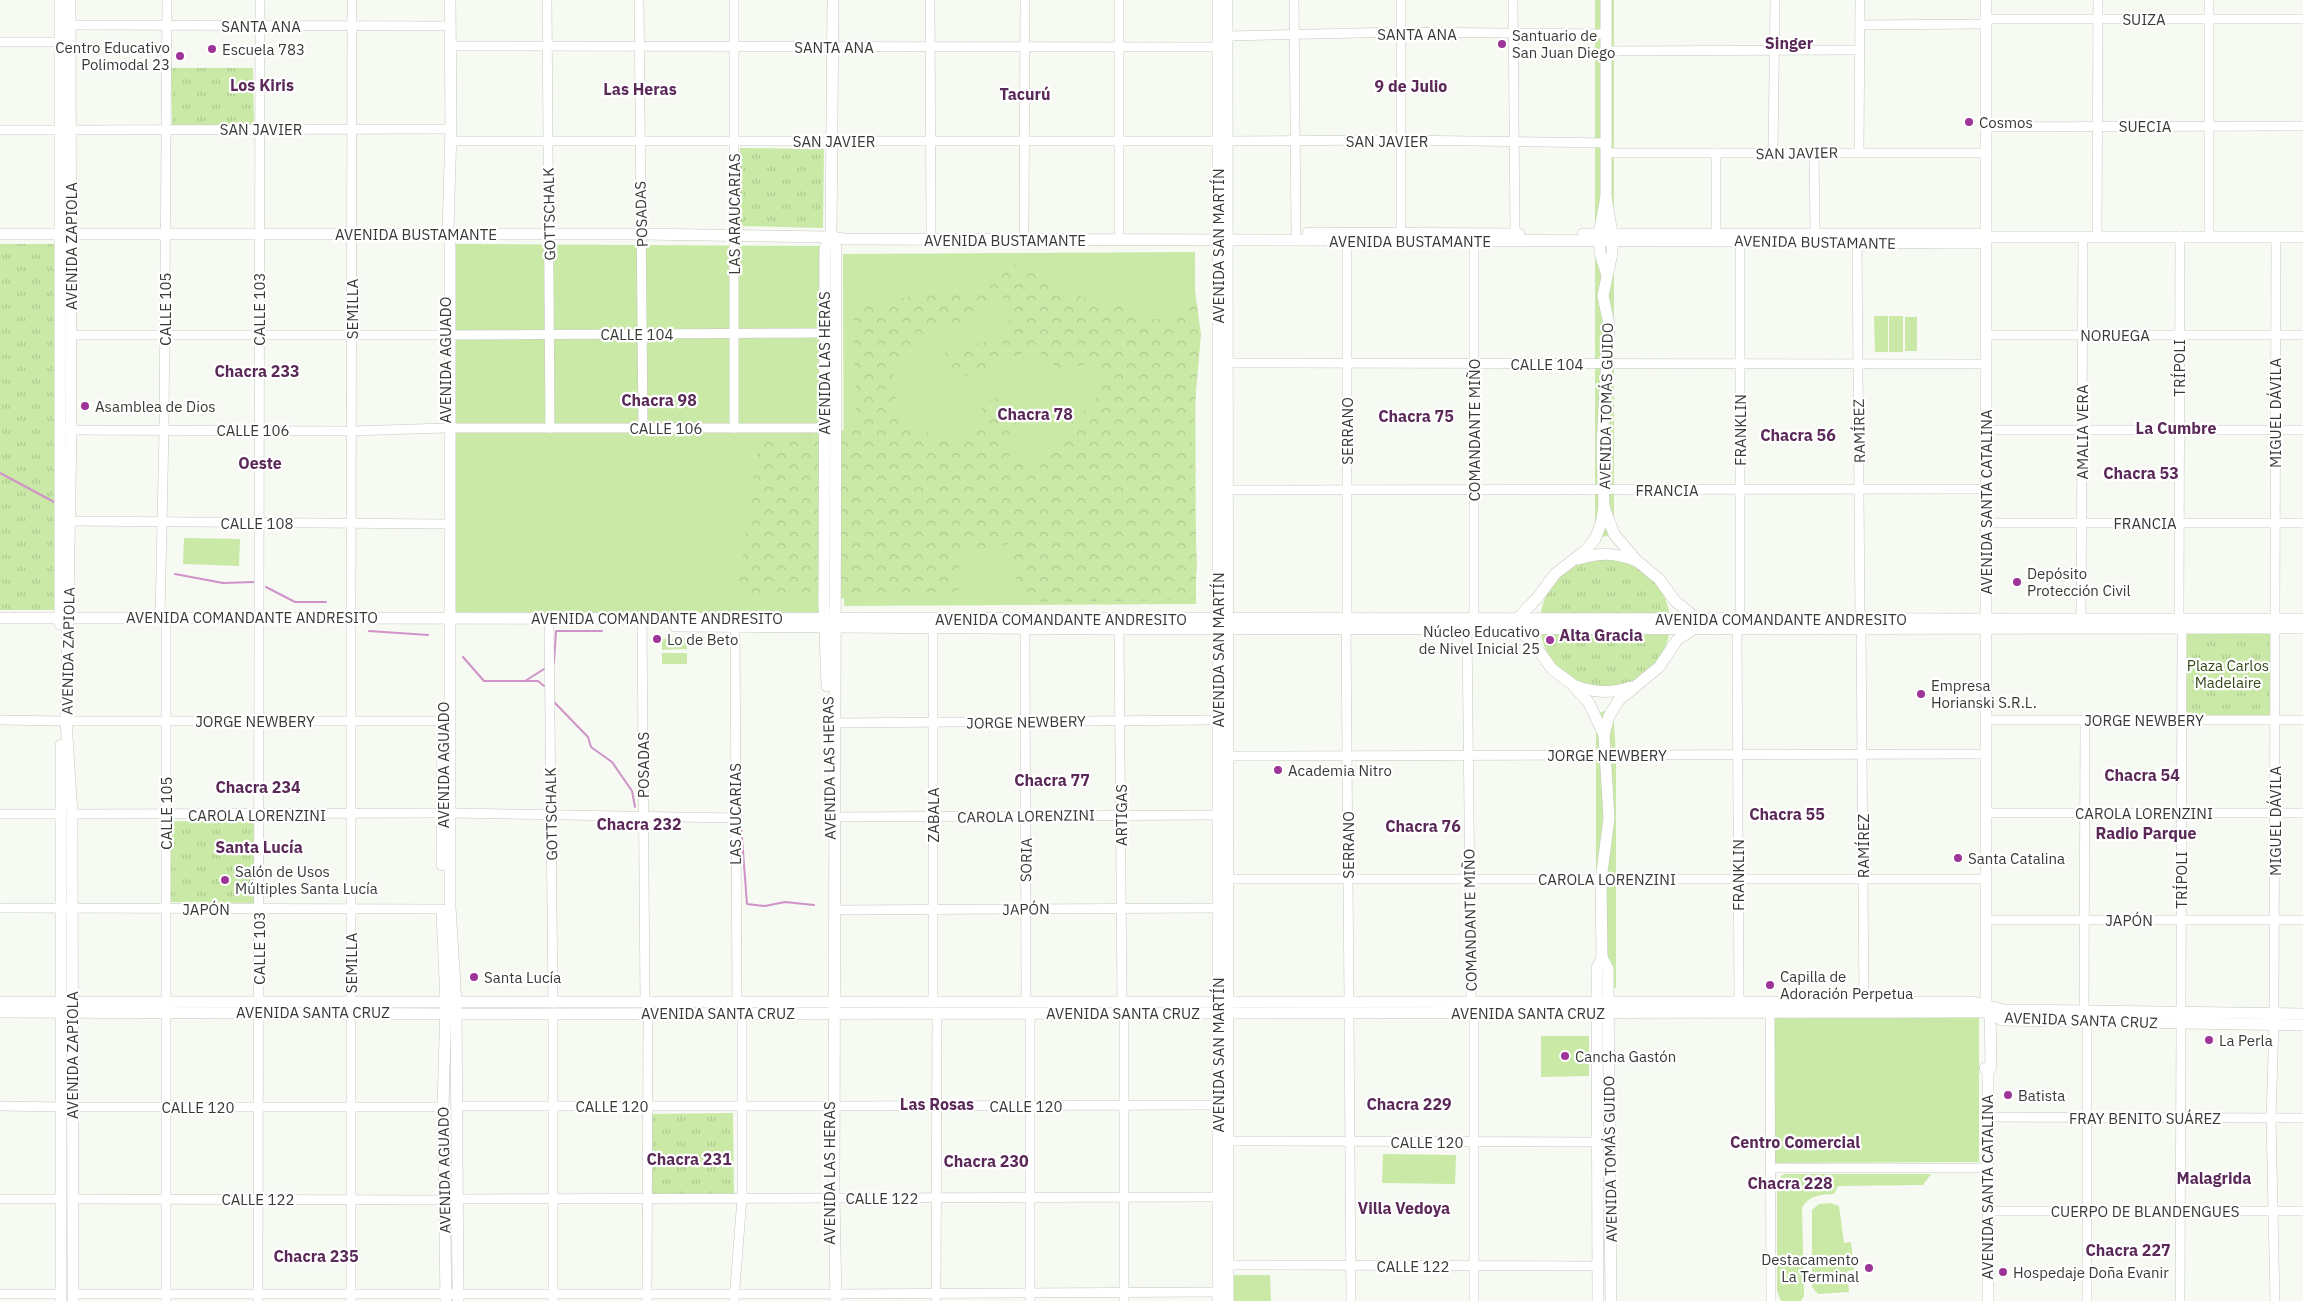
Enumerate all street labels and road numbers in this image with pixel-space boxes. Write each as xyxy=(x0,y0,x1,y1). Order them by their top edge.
street label: SUIZA xyxy=(2122,10,2166,29)
street label: SANTA ANA xyxy=(221,17,301,36)
street label: SANTA ANA xyxy=(1377,25,1457,44)
street label: SANTA ANA xyxy=(794,38,874,57)
street label: SUECIA xyxy=(2119,117,2172,136)
street label: SAN JAVIER xyxy=(220,120,302,139)
street label: SAN JAVIER xyxy=(793,132,875,151)
street label: SAN JAVIER xyxy=(1346,132,1428,151)
street label: SAN JAVIER xyxy=(1756,143,1838,163)
street label: LAS ARAUCARIAS xyxy=(725,153,744,275)
street label: GOTTSCHALK xyxy=(539,167,559,261)
street label: AVENIDA SAN MARTÍN xyxy=(1209,168,1228,324)
street label: POSADAS xyxy=(630,181,652,247)
street label: AVENIDA ZAPIOLA xyxy=(62,182,81,310)
street label: AVENIDA BUSTAMANTE xyxy=(335,225,497,244)
street label: AVENIDA BUSTAMANTE xyxy=(924,231,1086,250)
street label: AVENIDA BUSTAMANTE xyxy=(1734,231,1896,253)
street label: AVENIDA BUSTAMANTE xyxy=(1329,232,1491,251)
street label: CALLE 105 xyxy=(156,272,175,346)
street label: CALLE 103 xyxy=(250,272,269,346)
street label: SEMILLA xyxy=(343,278,362,339)
street label: AVENIDA LAS HERAS xyxy=(815,291,834,435)
street label: AVENIDA AGUADO xyxy=(436,297,455,423)
street label: AVENIDA TOMÁS GUIDO xyxy=(1595,322,1617,490)
street label: CALLE 104 xyxy=(600,325,674,344)
street label: NORUEGA xyxy=(2080,326,2150,345)
street label: TRÍPOLI xyxy=(2170,339,2189,397)
street label: CALLE 104 xyxy=(1510,355,1584,374)
street label: MIGUEL DÁVILA xyxy=(2266,358,2285,468)
street label: COMANDANTE MIÑO xyxy=(1465,359,1484,501)
street label: AMALIA VERA xyxy=(2073,384,2092,480)
street label: FRANKLIN xyxy=(1731,394,1750,466)
street label: SERRANO xyxy=(1338,397,1357,465)
street label: RAMÍREZ xyxy=(1849,398,1869,463)
street label: AVENIDA SANTA CATALINA xyxy=(1977,409,1996,595)
street label: CALLE 106 xyxy=(629,419,703,438)
street label: CALLE 106 xyxy=(216,421,290,440)
street label: FRANCIA xyxy=(1635,481,1699,500)
street label: CALLE 108 xyxy=(220,514,294,533)
street label: FRANCIA xyxy=(2113,514,2177,533)
street label: AVENIDA SAN MARTÍN xyxy=(1209,572,1228,728)
street label: AVENIDA ZAPIOLA xyxy=(57,586,79,715)
street label: AVENIDA COMANDANTE ANDRESITO xyxy=(126,608,378,627)
street label: AVENIDA COMANDANTE ANDRESITO xyxy=(531,609,783,628)
street label: AVENIDA COMANDANTE ANDRESITO xyxy=(935,610,1187,629)
street label: AVENIDA COMANDANTE ANDRESITO xyxy=(1655,610,1907,629)
street label: AVENIDA LAS HERAS xyxy=(818,696,840,840)
street label: AVENIDA AGUADO xyxy=(434,702,453,828)
street label: JORGE NEWBERY xyxy=(966,711,1086,733)
street label: JORGE NEWBERY xyxy=(2084,711,2204,730)
street label: JORGE NEWBERY xyxy=(195,712,315,731)
street label: POSADAS xyxy=(634,732,653,798)
street label: JORGE NEWBERY xyxy=(1547,746,1667,765)
street label: LAS AUCARIAS xyxy=(726,763,745,865)
street label: MIGUEL DÁVILA xyxy=(2266,766,2285,876)
street label: GOTTSCHALK xyxy=(541,767,561,861)
street label: CALLE 105 xyxy=(157,776,176,850)
street label: ARTIGAS xyxy=(1112,784,1131,846)
street label: ZABALA xyxy=(924,787,943,843)
street label: CAROLA LORENZINI xyxy=(2075,804,2213,823)
street label: CAROLA LORENZINI xyxy=(957,805,1095,827)
street label: CAROLA LORENZINI xyxy=(188,806,326,825)
street label: SERRANO xyxy=(1339,811,1358,879)
street label: RAMÍREZ xyxy=(1854,813,1873,878)
street label: SORIA xyxy=(1016,837,1036,882)
street label: FRANKLIN xyxy=(1729,839,1748,911)
street label: COMANDANTE MIÑO xyxy=(1459,849,1481,991)
street label: TRÍPOLI xyxy=(2172,851,2191,909)
street label: CAROLA LORENZINI xyxy=(1538,870,1676,889)
street label: JAPÓN xyxy=(1002,899,1050,919)
street label: JAPÓN xyxy=(182,900,230,919)
street label: CALLE 103 xyxy=(250,911,269,985)
street label: JAPÓN xyxy=(2105,911,2153,930)
street label: SEMILLA xyxy=(342,932,361,993)
street label: AVENIDA SAN MARTÍN xyxy=(1209,977,1228,1133)
street label: AVENIDA ZAPIOLA xyxy=(63,991,82,1119)
street label: AVENIDA SANTA CRUZ xyxy=(236,1003,390,1022)
street label: AVENIDA SANTA CRUZ xyxy=(641,1004,795,1023)
street label: AVENIDA SANTA CRUZ xyxy=(1046,1004,1200,1023)
street label: AVENIDA SANTA CRUZ xyxy=(1451,1004,1605,1023)
street label: AVENIDA SANTA CRUZ xyxy=(2004,1008,2158,1032)
street label: AVENIDA TOMÁS GUIDO xyxy=(1599,1075,1621,1243)
street label: AVENIDA SANTA CATALINA xyxy=(1978,1094,1997,1280)
street label: CALLE 120 xyxy=(575,1097,649,1116)
street label: CALLE 120 xyxy=(989,1097,1063,1116)
street label: CALLE 120 xyxy=(161,1098,235,1117)
street label: AVENIDA LAS HERAS xyxy=(820,1101,839,1245)
street label: AVENIDA AGUADO xyxy=(433,1107,455,1233)
street label: FRAY BENITO SUÁREZ xyxy=(2069,1109,2221,1128)
street label: CALLE 120 xyxy=(1390,1133,1464,1152)
street label: CALLE 122 xyxy=(845,1189,919,1208)
street label: CALLE 122 xyxy=(221,1190,295,1209)
street label: CUERPO DE BLANDENGUES xyxy=(2051,1202,2239,1221)
street label: CALLE 122 xyxy=(1376,1257,1450,1276)

